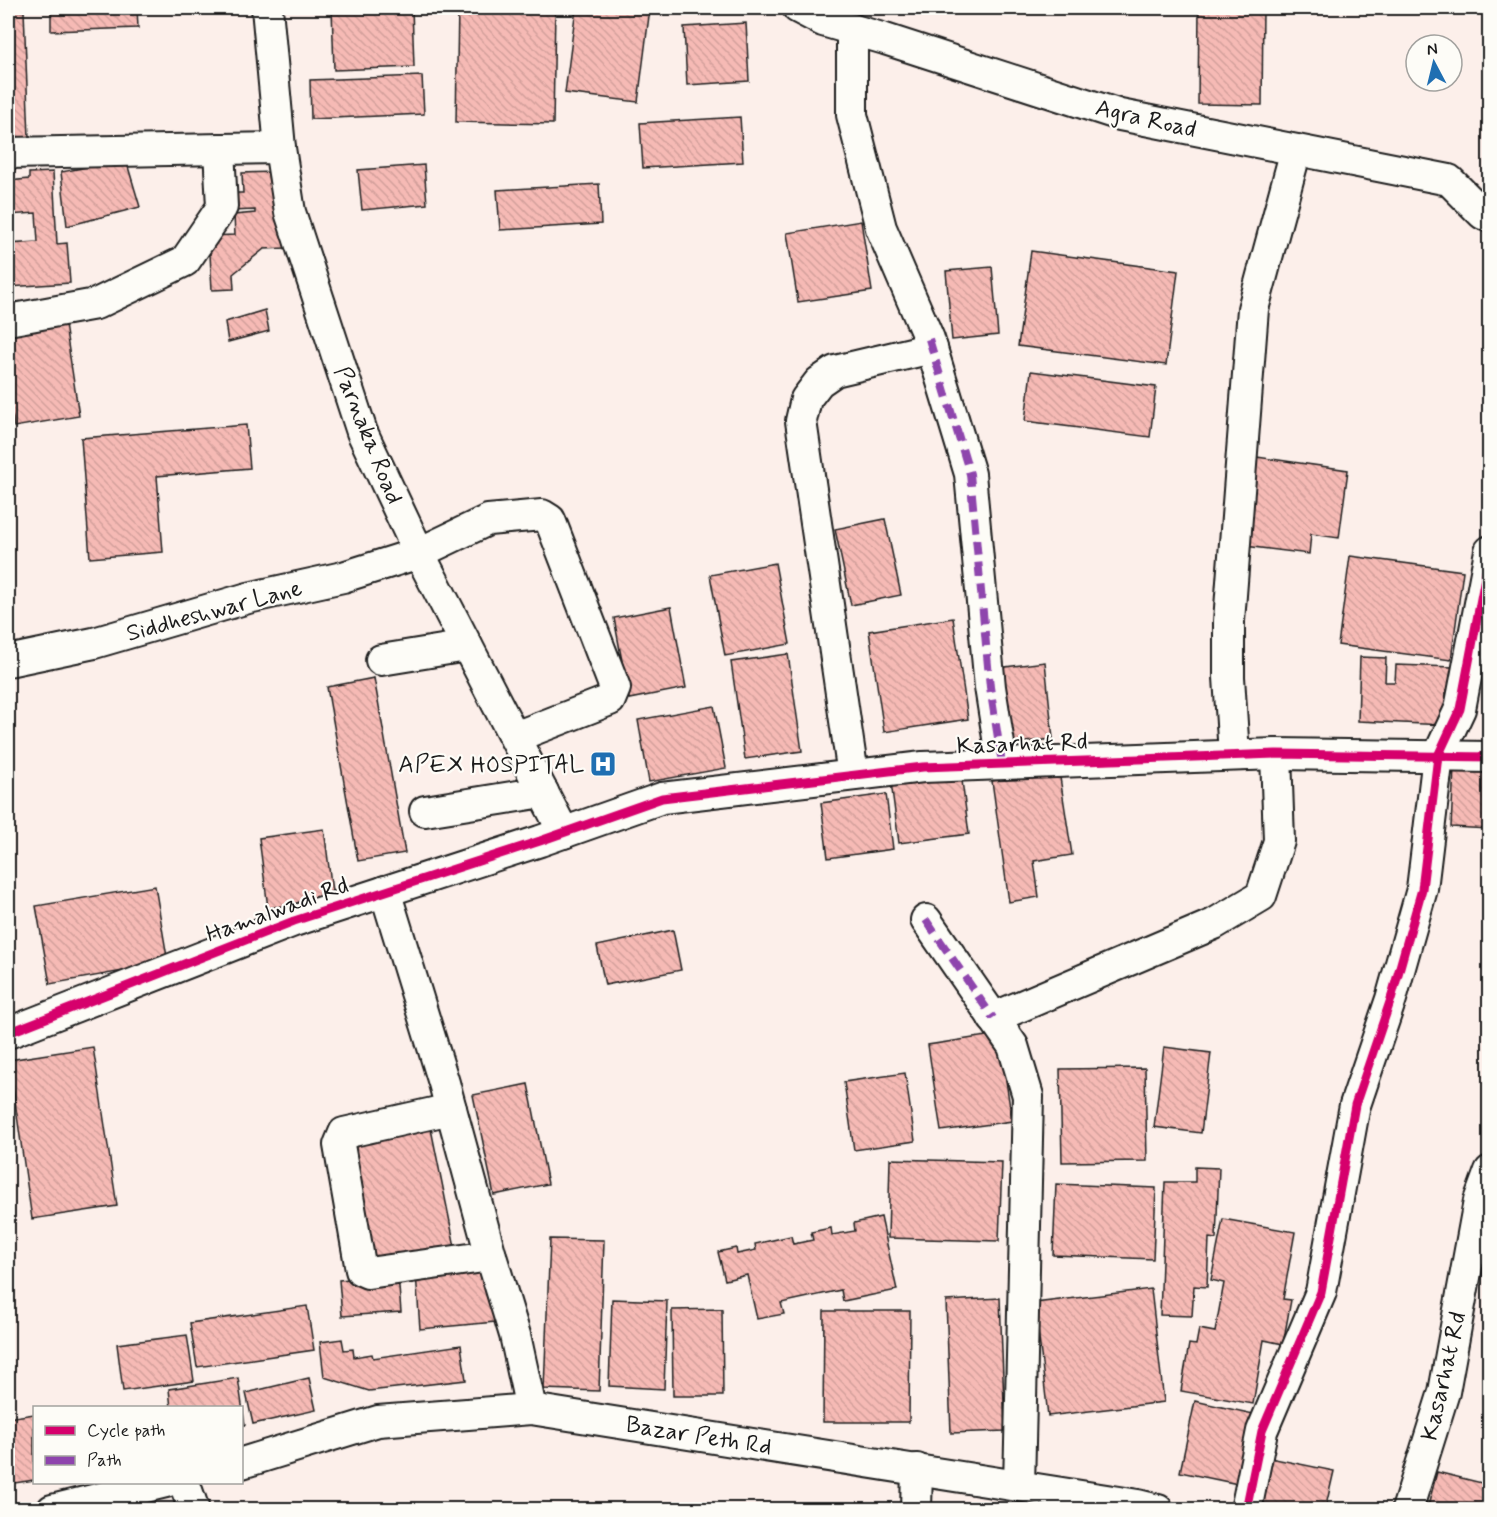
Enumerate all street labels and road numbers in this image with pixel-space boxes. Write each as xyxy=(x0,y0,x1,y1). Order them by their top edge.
street label: Agra Road xyxy=(1092,93,1199,146)
street label: Parnaka Road xyxy=(326,362,409,509)
street label: Siddheshwar Lane xyxy=(123,573,306,650)
street label: Kasarhat Rd xyxy=(956,727,1088,762)
street label: Hamalwadi Rd xyxy=(202,870,353,951)
street label: Kasarhat Rd xyxy=(1415,1309,1474,1444)
street label: Bazar Peth Rd xyxy=(624,1410,774,1463)

